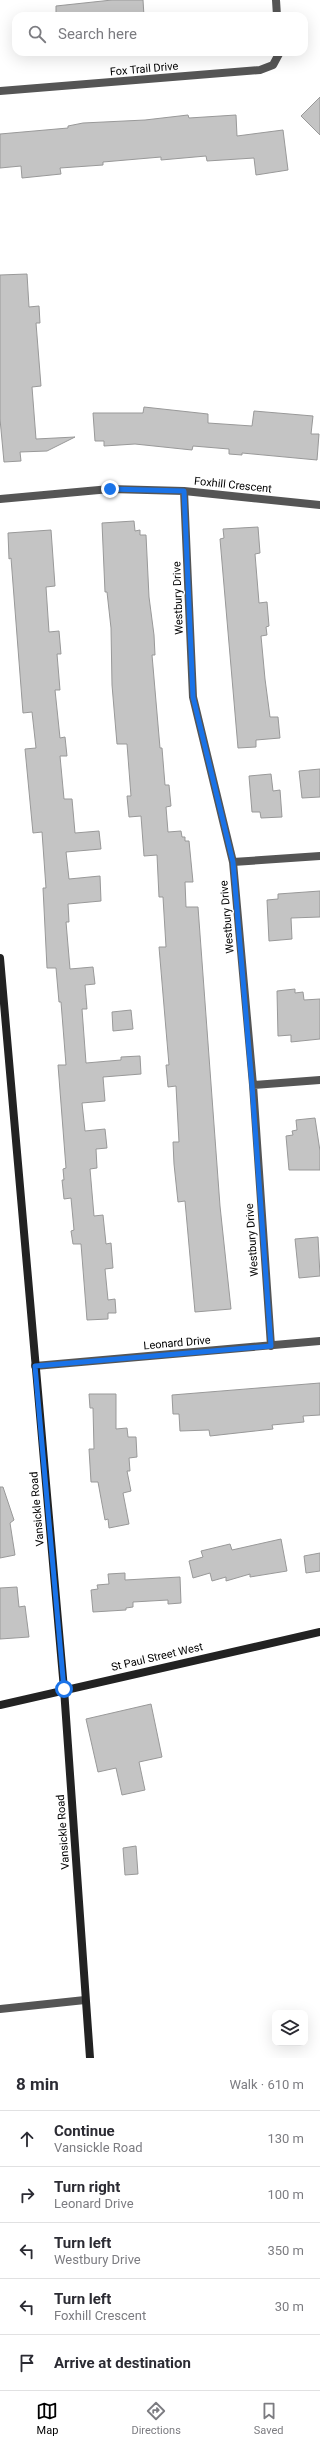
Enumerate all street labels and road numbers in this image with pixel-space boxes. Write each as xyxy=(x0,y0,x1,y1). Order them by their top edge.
street label: Fox Trail Drive xyxy=(109,60,179,78)
street label: Foxhill Crescent xyxy=(194,474,273,496)
street label: Westbury Drive xyxy=(170,561,186,635)
street label: Westbury Drive xyxy=(217,880,237,954)
street label: Westbury Drive xyxy=(243,1203,261,1277)
street label: Leonard Drive xyxy=(143,1334,211,1352)
street label: Vansickle Road xyxy=(27,1471,47,1547)
street label: St Paul Street West xyxy=(110,1640,204,1674)
street label: Vansickle Road xyxy=(54,1794,72,1870)

